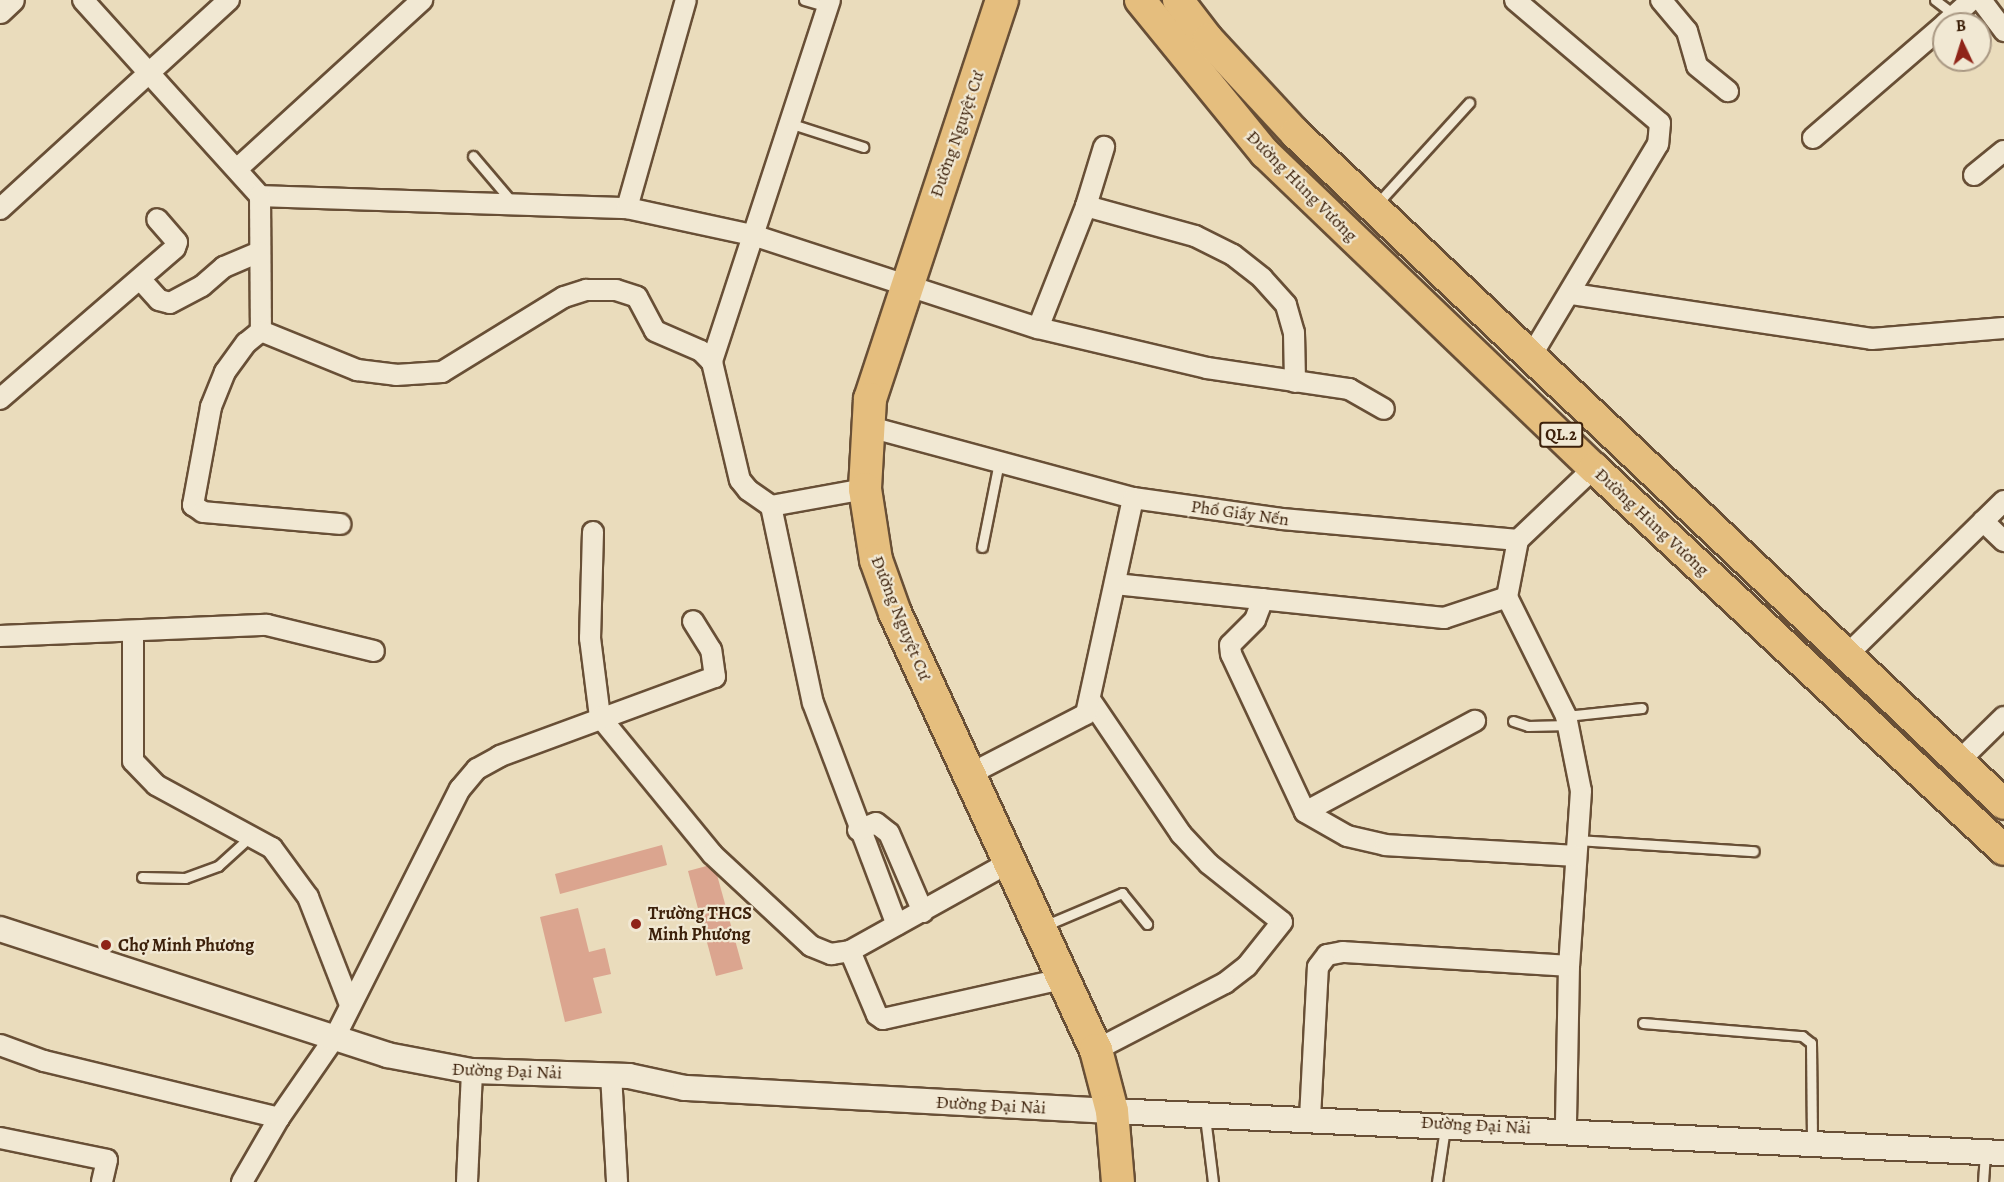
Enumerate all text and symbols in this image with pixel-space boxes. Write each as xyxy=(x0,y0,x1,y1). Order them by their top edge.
north arrow xyxy=(1932,12,1992,72)
text: B xyxy=(1955,15,1967,37)
street label: Đường Nguyệt Cư xyxy=(925,68,989,200)
street label: Đường Hùng Vương xyxy=(1242,126,1362,246)
road number: QL.2 xyxy=(1538,422,1584,448)
street label: Đường Hùng Vương xyxy=(1590,463,1714,581)
street label: Phố Giấy Nến xyxy=(1190,495,1290,531)
street label: Đường Nguyệt Cư xyxy=(866,553,936,683)
place label: Trường THCS Minh Phương xyxy=(648,903,752,946)
marker: Trường THCS Minh Phương xyxy=(629,917,643,931)
place label: Chợ Minh Phương xyxy=(118,934,254,956)
marker: Chợ Minh Phương xyxy=(99,938,113,952)
street label: Đường Đại Nải xyxy=(451,1058,563,1084)
street label: Đường Đại Nải xyxy=(935,1091,1047,1119)
street label: Đường Đại Nải xyxy=(1420,1111,1532,1139)

